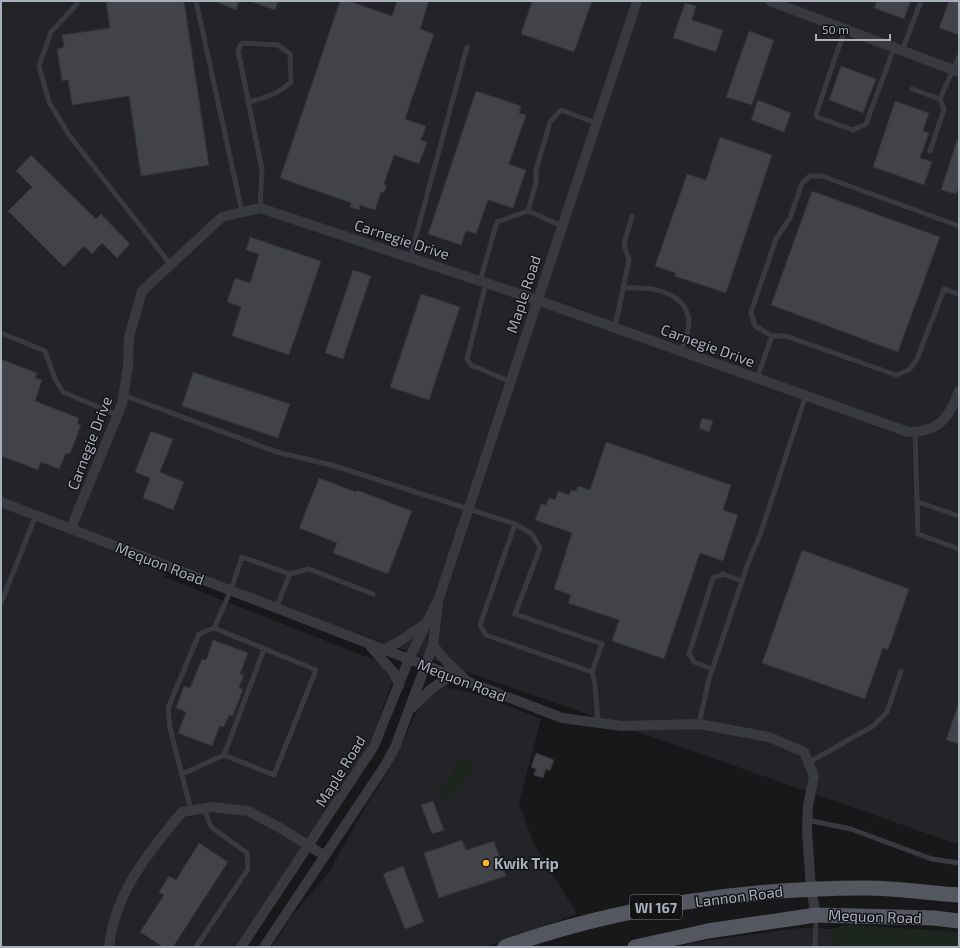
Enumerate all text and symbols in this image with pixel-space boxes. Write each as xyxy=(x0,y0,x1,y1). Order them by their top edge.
scale bar xyxy=(816,16,890,42)
text: 50 m xyxy=(822,22,849,36)
street label: Carnegie Drive xyxy=(352,215,452,263)
street label: Maple Road xyxy=(502,253,544,335)
street label: Carnegie Drive xyxy=(659,320,757,370)
street label: Carnegie Drive xyxy=(63,394,115,492)
street label: Mequon Road xyxy=(113,538,207,588)
street label: Mequon Road xyxy=(415,655,509,705)
street label: Maple Road xyxy=(311,732,369,810)
place label: Kwik Trip xyxy=(494,854,559,872)
marker: Kwik Trip xyxy=(481,858,491,868)
street label: Lannon Road xyxy=(694,882,784,910)
road number: WI 167 xyxy=(630,895,682,919)
street label: Mequon Road xyxy=(828,905,922,927)

